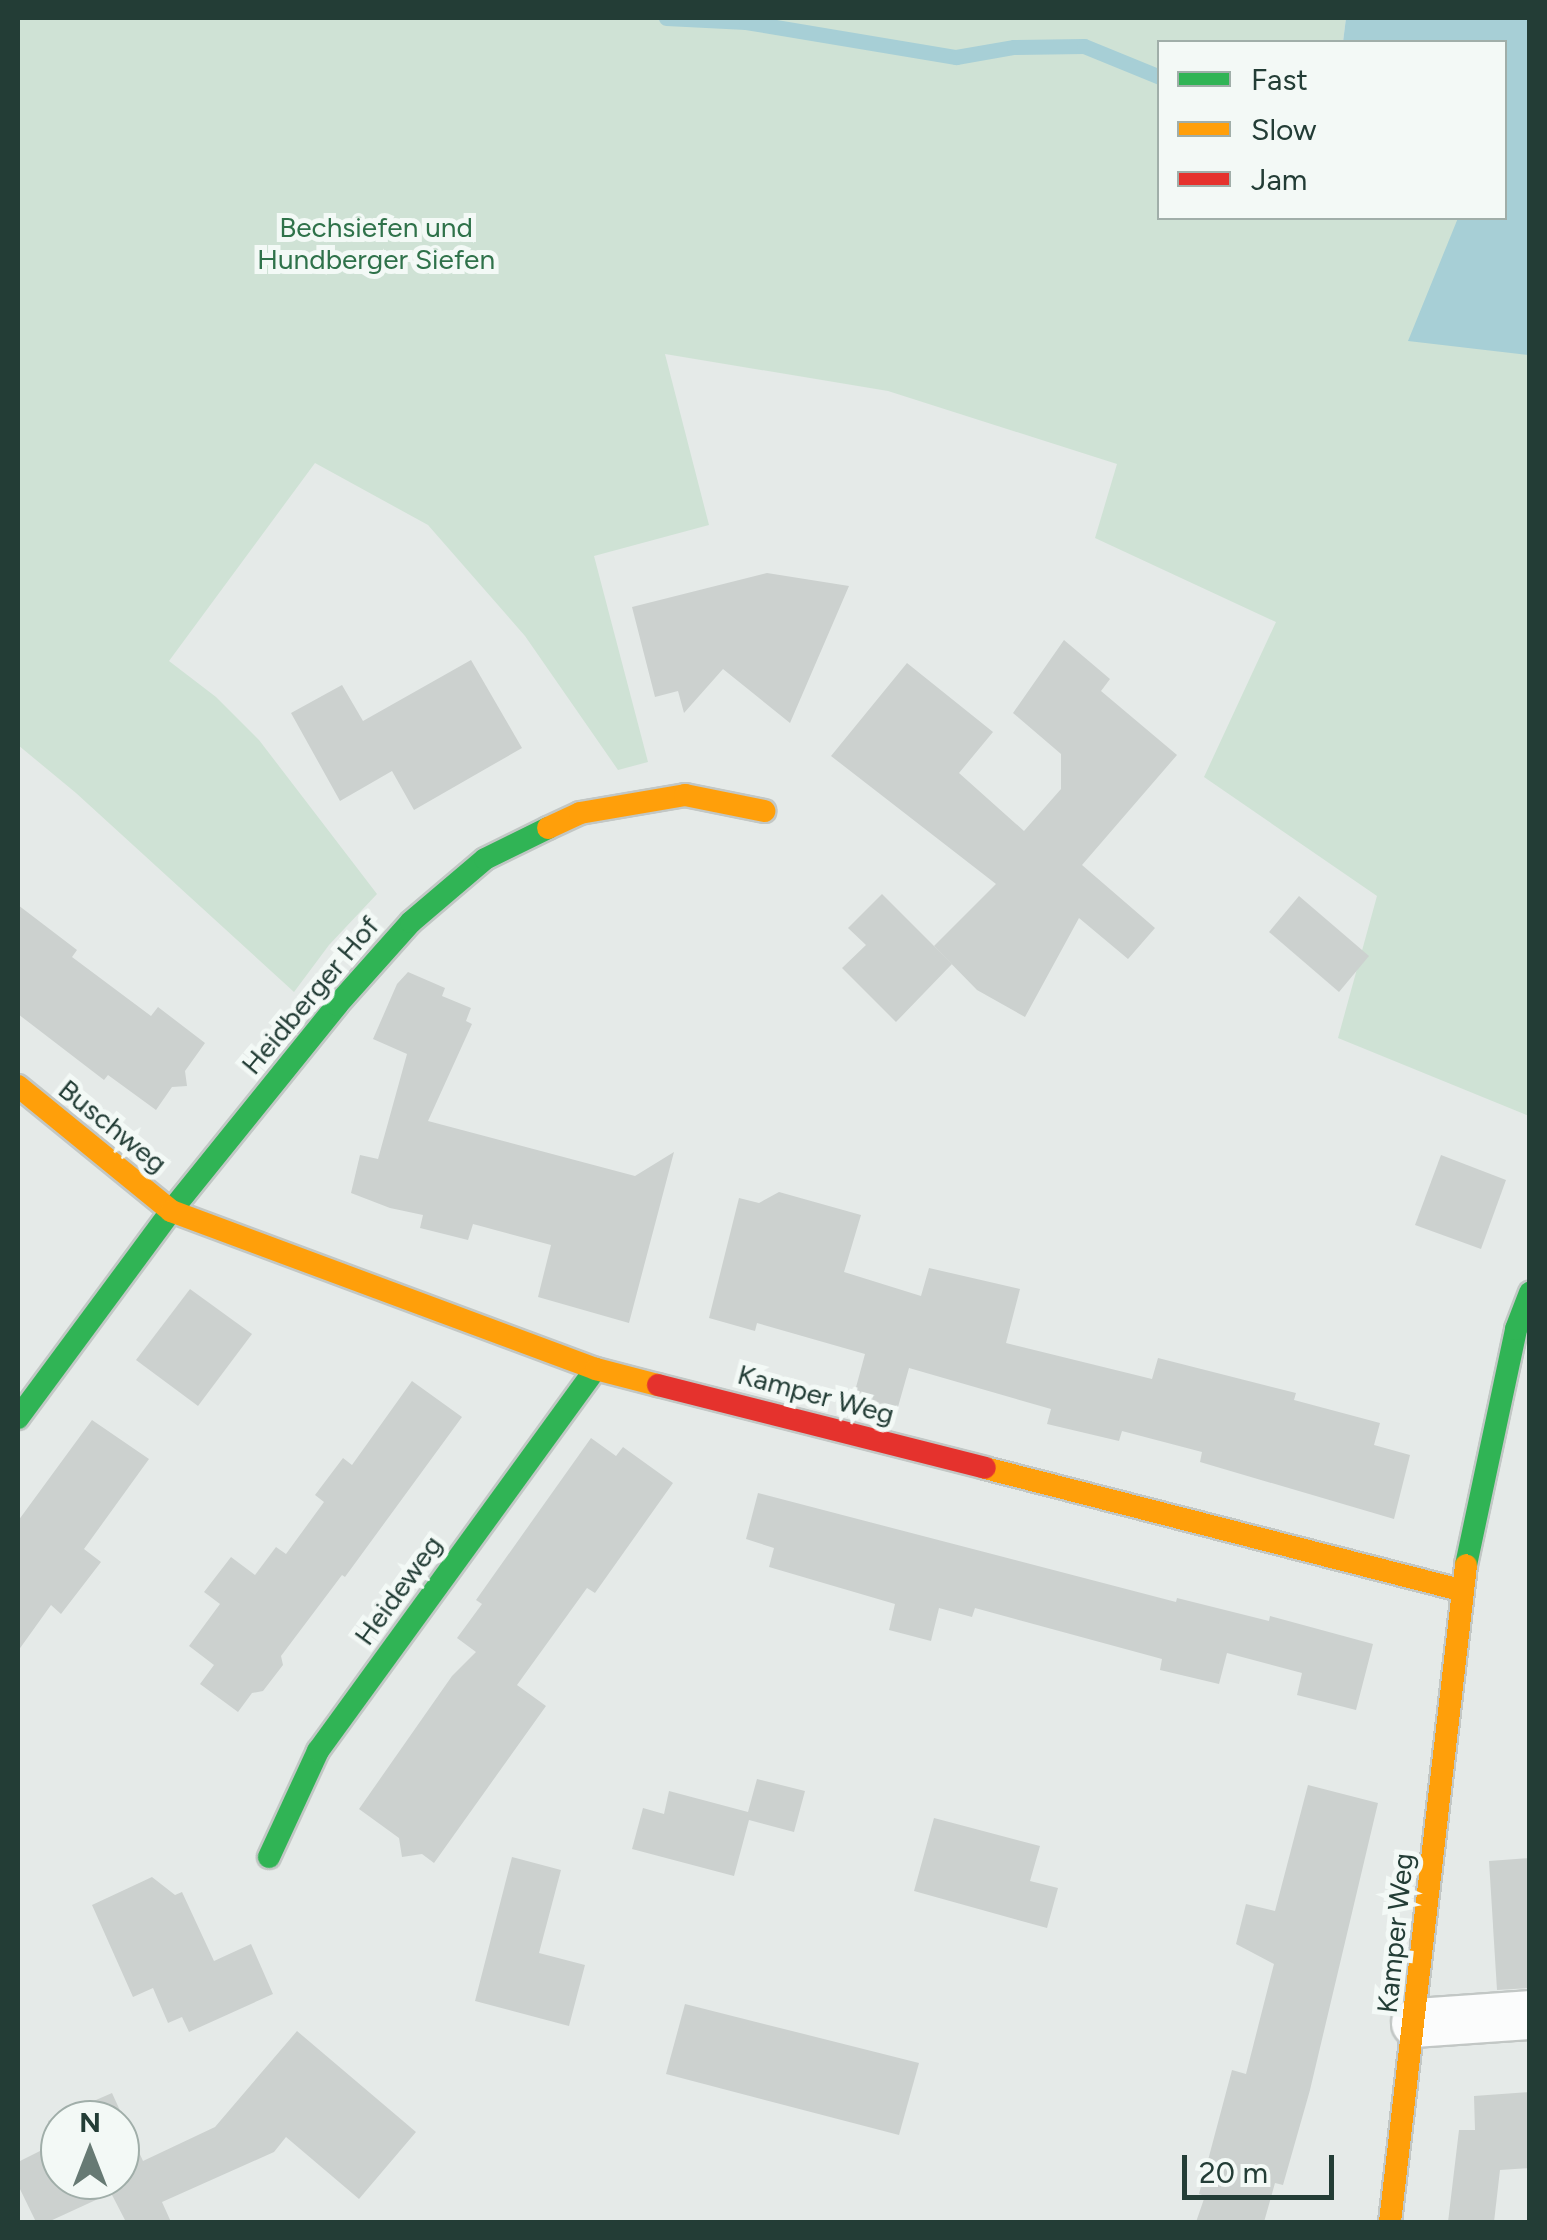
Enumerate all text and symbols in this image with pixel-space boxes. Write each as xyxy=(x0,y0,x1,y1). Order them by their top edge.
legend xyxy=(1157,40,1507,220)
text: Fast xyxy=(1251,61,1308,98)
text: Slow xyxy=(1251,111,1317,148)
text: Jam xyxy=(1251,161,1307,198)
park label: Bechsiefen und Hundberger Siefen xyxy=(257,210,495,276)
street label: Heidberger Hof xyxy=(234,909,386,1081)
street label: Buschweg xyxy=(52,1072,174,1180)
street label: Kamper Weg xyxy=(734,1357,898,1431)
street label: Heideweg xyxy=(347,1529,449,1651)
street label: Kamper Weg xyxy=(1370,1851,1420,2015)
north arrow xyxy=(40,2100,140,2200)
text: N xyxy=(79,2105,101,2139)
scale bar xyxy=(1187,2135,1340,2197)
text: 20 m xyxy=(1199,2154,1268,2191)

